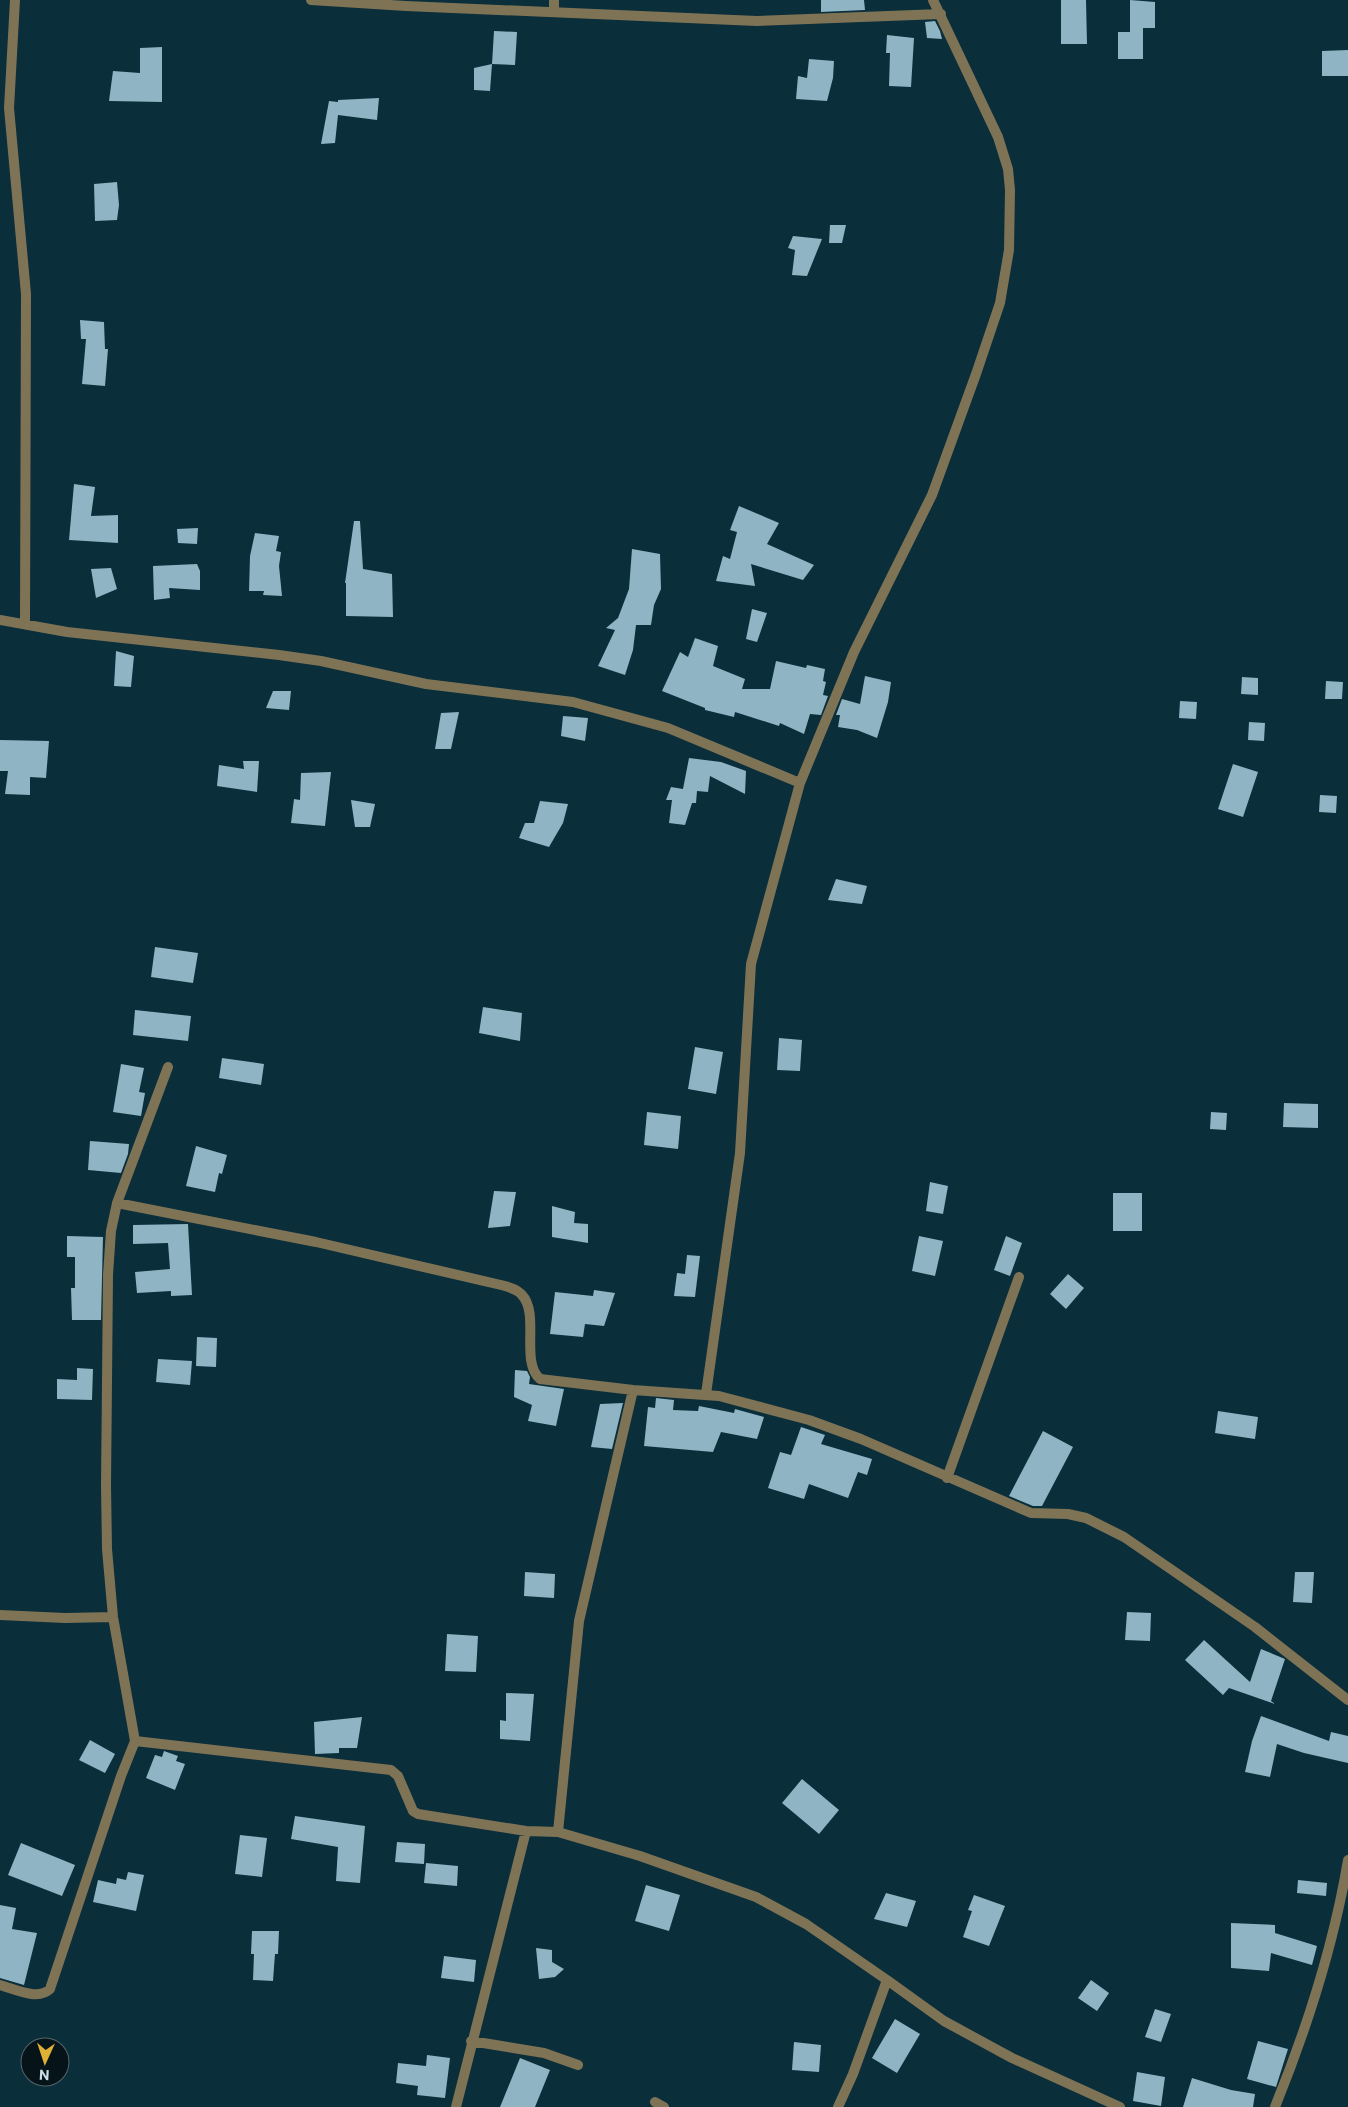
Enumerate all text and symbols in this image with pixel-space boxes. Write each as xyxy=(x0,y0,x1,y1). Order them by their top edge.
north arrow xyxy=(20,2037,70,2087)
text: N xyxy=(39,2067,50,2084)

